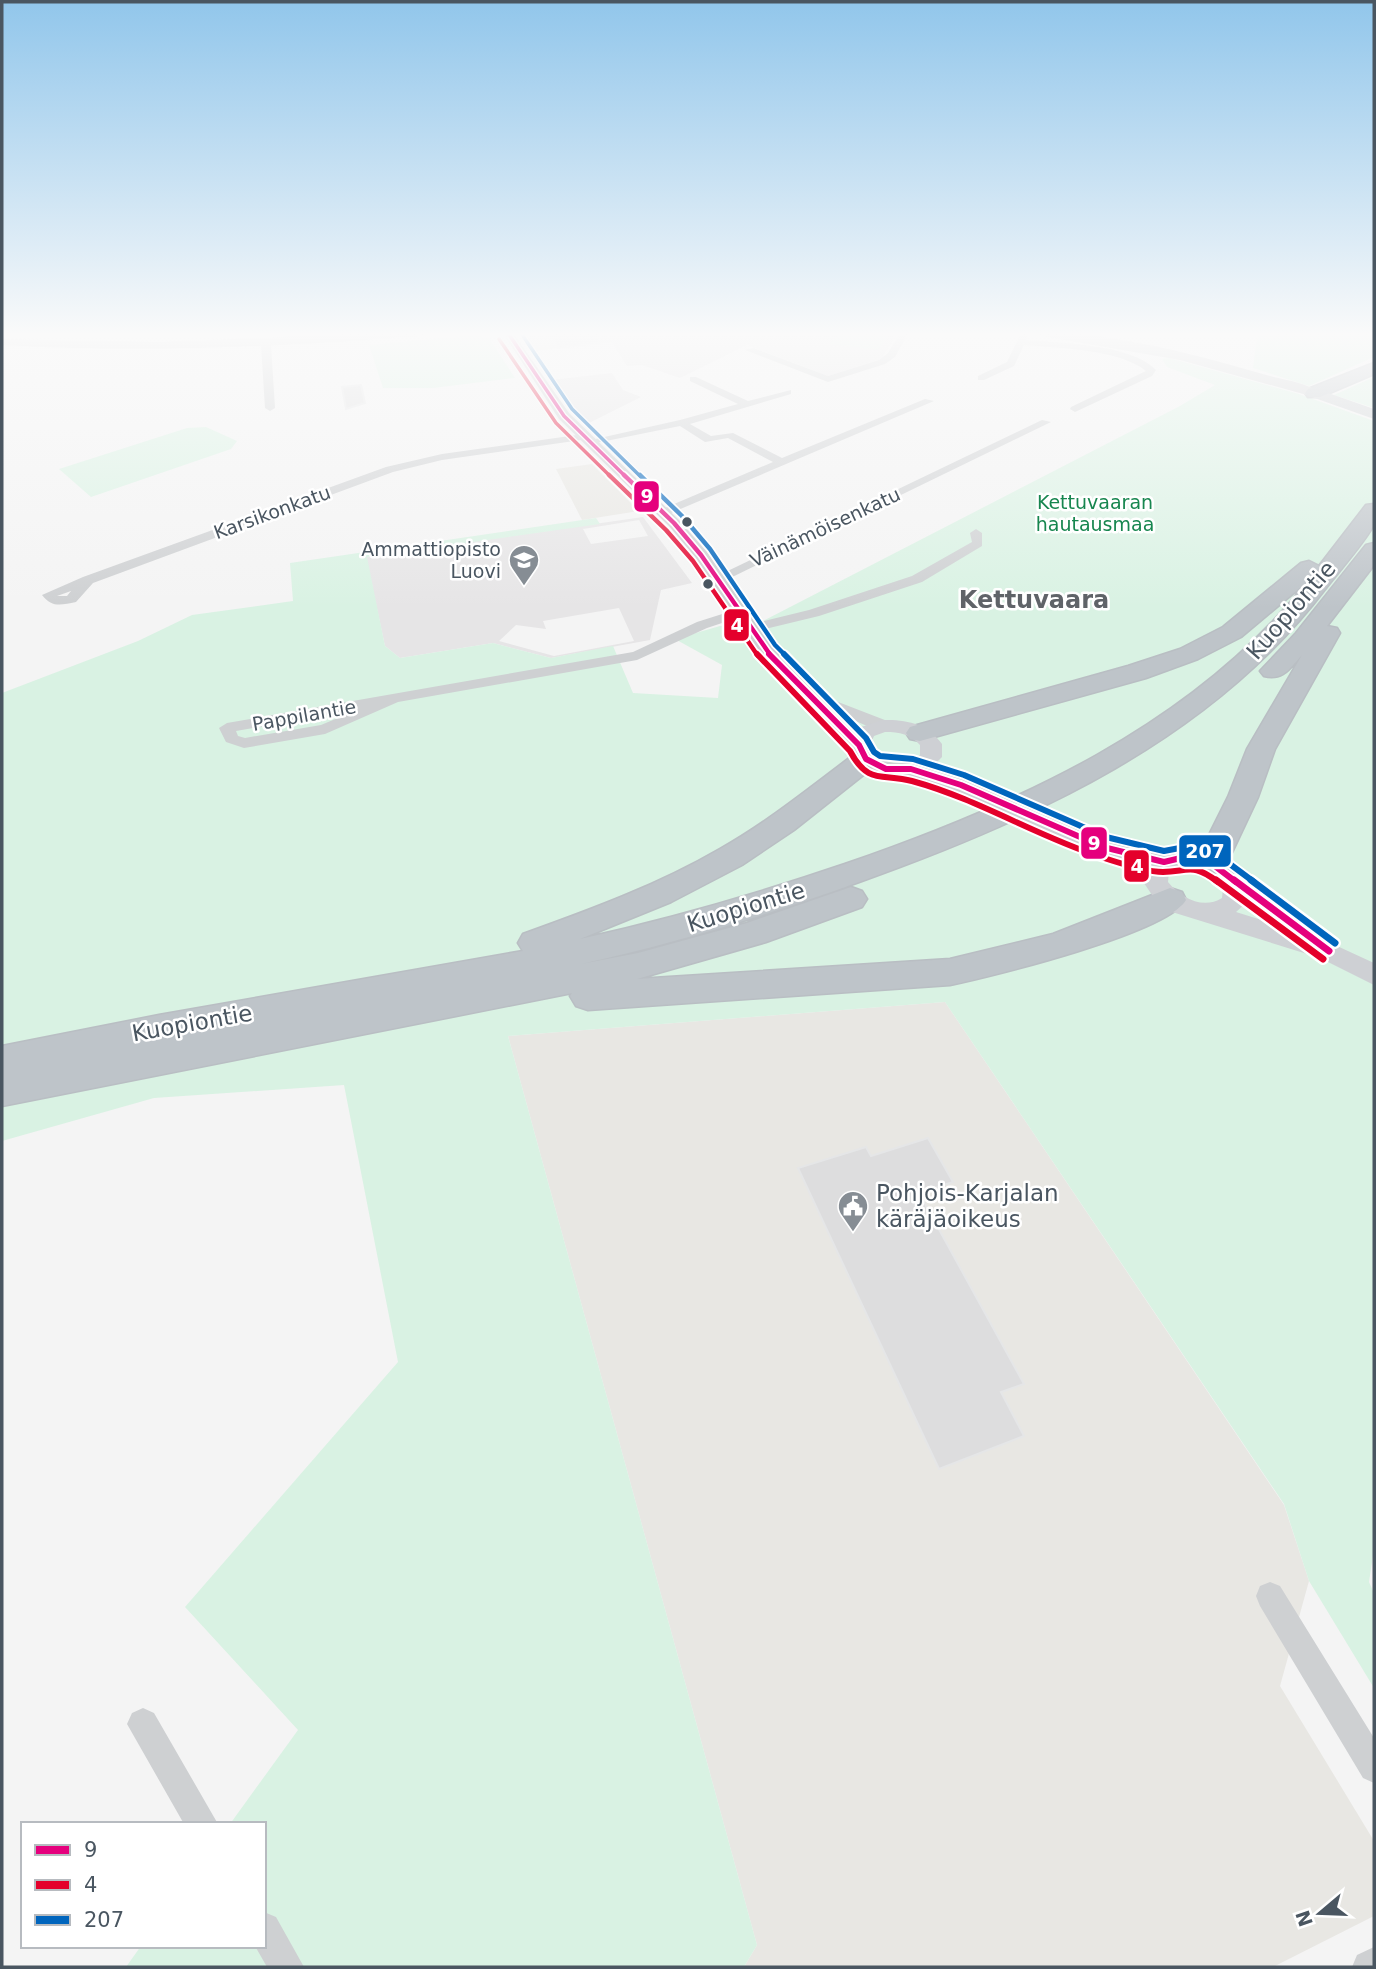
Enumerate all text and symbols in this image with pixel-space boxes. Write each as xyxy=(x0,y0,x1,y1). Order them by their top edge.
line badge: 9 xyxy=(633,480,660,513)
street label: Karsikonkatu xyxy=(211,481,333,543)
street label: Väinämöisenkatu xyxy=(746,483,904,571)
text: 9 xyxy=(640,485,654,507)
park label: Kettuvaaran hautausmaa xyxy=(1036,491,1154,535)
unlabelled marker xyxy=(680,515,694,529)
place label: Ammattiopisto Luovi xyxy=(361,538,501,582)
school or university icon: Ammattiopisto Luovi xyxy=(507,543,541,587)
street label: Kuopiontie xyxy=(1241,556,1341,664)
unlabelled marker xyxy=(701,577,715,591)
district label: Kettuvaara xyxy=(959,586,1109,614)
line badge: 4 xyxy=(723,608,750,642)
text: 4 xyxy=(730,614,744,636)
street label: Pappilantie xyxy=(250,695,358,735)
line badge: 9 xyxy=(1080,826,1108,860)
text: 9 xyxy=(1087,832,1101,854)
line badge: 207 xyxy=(1178,834,1232,868)
text: 207 xyxy=(1185,840,1225,862)
line badge: 4 xyxy=(1123,849,1150,883)
text: 4 xyxy=(1130,855,1144,877)
street label: Kuopiontie xyxy=(684,877,808,937)
street label: Kuopiontie xyxy=(130,1000,254,1046)
place label: Pohjois-Karjalan käräjäoikeus xyxy=(876,1180,1059,1232)
public building icon: Pohjois-Karjalan käräjäoikeus xyxy=(836,1189,870,1233)
legend xyxy=(21,1822,266,1948)
text: 9 xyxy=(84,1838,97,1862)
text: 4 xyxy=(84,1873,97,1897)
north arrow xyxy=(1285,1878,1355,1948)
text: N xyxy=(1291,1907,1317,1930)
text: 207 xyxy=(84,1908,124,1932)

